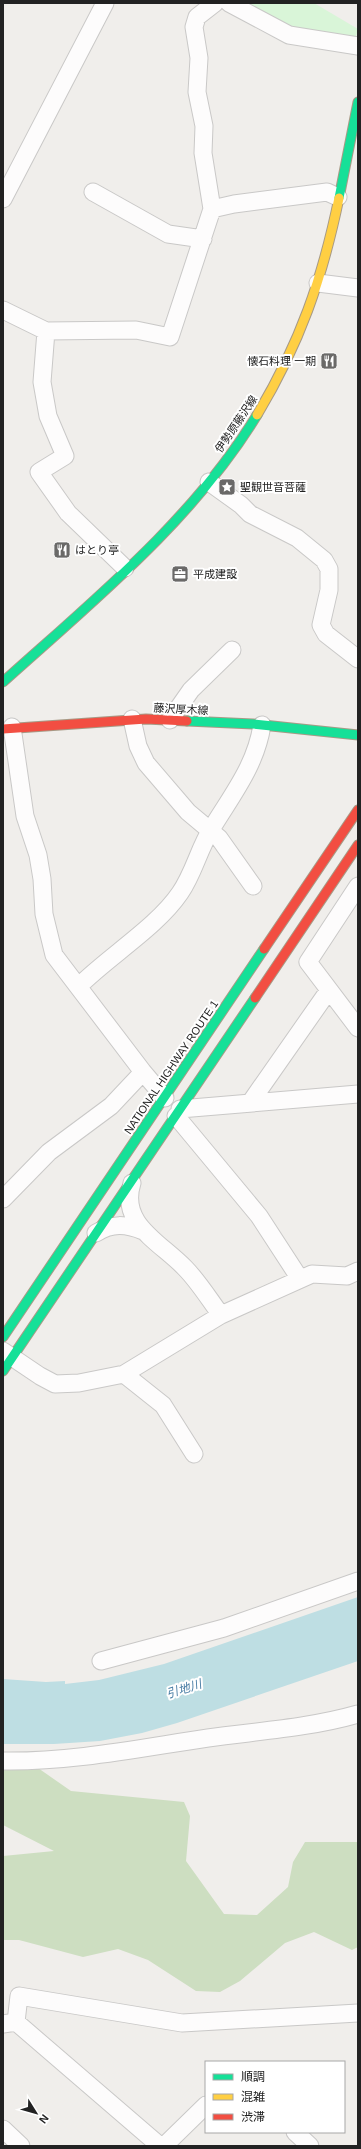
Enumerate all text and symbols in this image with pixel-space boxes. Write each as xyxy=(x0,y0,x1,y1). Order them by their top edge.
restaurant icon: 懐石料理 一期 xyxy=(319,351,339,371)
place label: 懐石料理 一期 xyxy=(247,355,316,367)
street label: 伊勢原藤沢線 xyxy=(213,393,259,455)
place icon: 聖観世音菩薩 xyxy=(217,477,237,497)
place label: 聖観世音菩薩 xyxy=(240,481,306,493)
restaurant icon: はとり亭 xyxy=(52,540,72,560)
place label: はとり亭 xyxy=(75,544,119,556)
office icon: 平成建設 xyxy=(170,564,190,584)
place label: 平成建設 xyxy=(193,568,237,580)
street label: 藤沢厚木線 xyxy=(153,702,209,716)
street label: NATIONAL HIGHWAY ROUTE 1 xyxy=(122,998,220,1136)
water label: 引地川 xyxy=(165,1676,205,1701)
legend xyxy=(205,2061,345,2133)
text: 順調 xyxy=(241,2070,265,2084)
text: 混雑 xyxy=(241,2090,265,2104)
north arrow xyxy=(16,2093,56,2133)
text: 渋滞 xyxy=(241,2110,265,2124)
text: N xyxy=(37,2112,51,2126)

